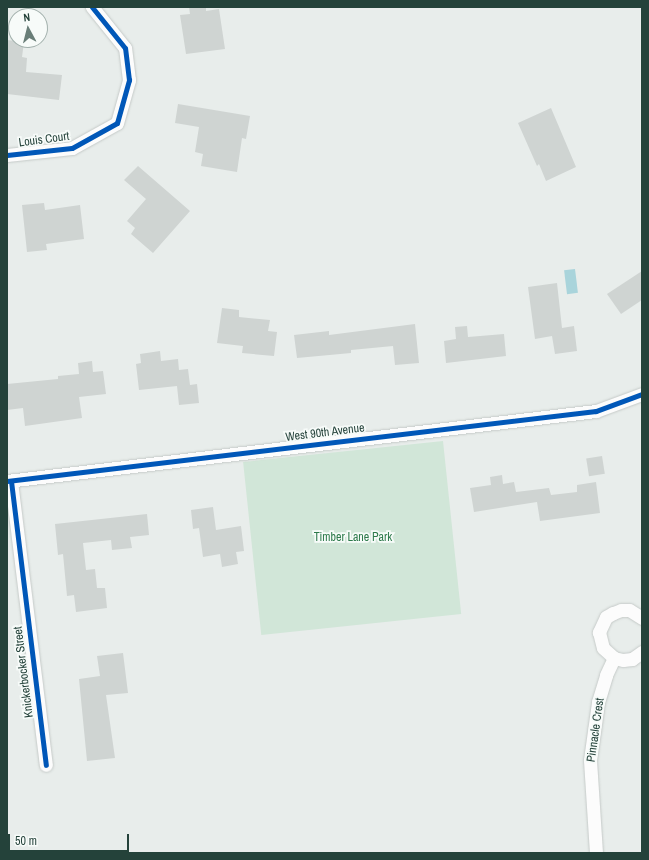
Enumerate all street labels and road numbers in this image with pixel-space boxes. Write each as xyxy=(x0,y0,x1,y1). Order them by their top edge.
street label: Louis Court xyxy=(18,129,70,151)
street label: West 90th Avenue xyxy=(284,421,366,445)
street label: Knickerbocker Street xyxy=(11,626,37,718)
street label: Pinnacle Crest xyxy=(584,697,608,763)

